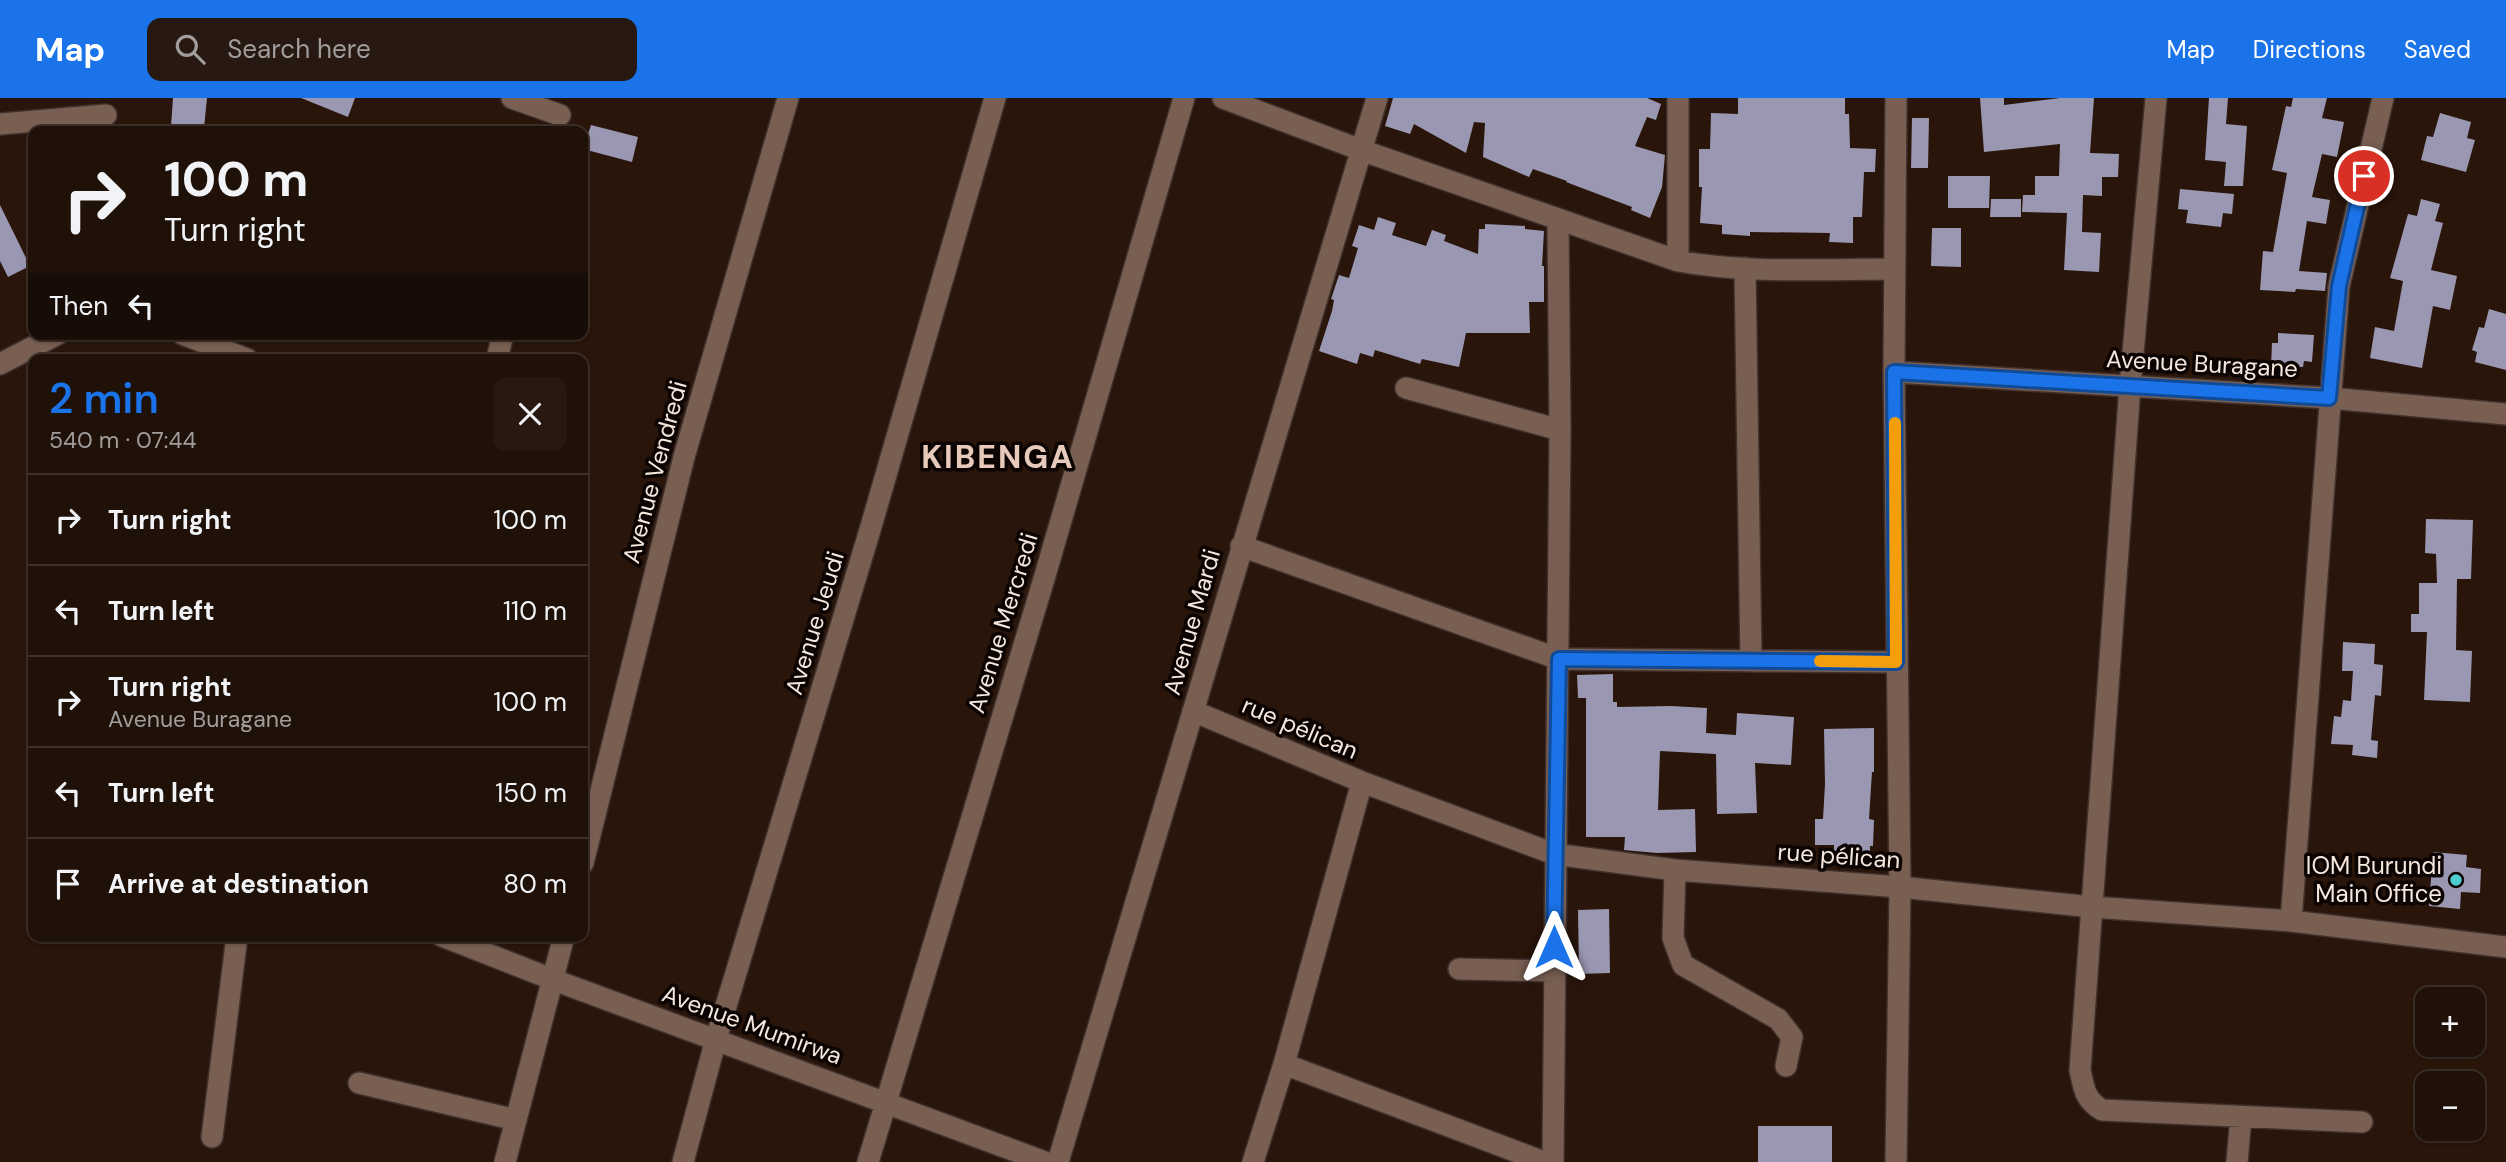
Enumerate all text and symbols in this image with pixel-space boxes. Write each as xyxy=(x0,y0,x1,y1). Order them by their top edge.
search box xyxy=(147,18,637,81)
text: Map xyxy=(35,28,105,71)
icon: search xyxy=(171,30,209,68)
text: Search here xyxy=(227,32,371,66)
text: Map xyxy=(2167,34,2215,65)
text: Directions xyxy=(2253,34,2366,65)
text: Saved xyxy=(2404,34,2471,65)
pin xyxy=(2334,146,2394,206)
text: 100 m xyxy=(164,147,308,211)
icon: right xyxy=(49,154,140,245)
icon: arrive xyxy=(2345,157,2383,195)
text: Turn right xyxy=(164,209,306,251)
icon: left xyxy=(122,287,160,325)
text: Then xyxy=(49,289,108,323)
street label: Avenue Buragane xyxy=(2105,343,2299,384)
text: 2 min xyxy=(49,371,159,426)
button: close xyxy=(493,377,567,451)
street label: Avenue Vendredi xyxy=(615,377,694,567)
text: 540 m · 07:44 xyxy=(49,425,196,455)
district label: KIBENGA xyxy=(921,436,1075,478)
icon: right xyxy=(49,501,87,539)
text: Turn right xyxy=(108,503,232,537)
text: 100 m xyxy=(493,503,567,537)
street label: Avenue Mercredi xyxy=(960,529,1045,717)
street label: Avenue Mardi xyxy=(1156,545,1227,698)
street label: Avenue Jeudi xyxy=(778,547,851,698)
icon: left xyxy=(49,592,87,630)
text: Turn left xyxy=(108,594,215,628)
text: 110 m xyxy=(503,594,567,628)
text: Turn right xyxy=(108,670,232,704)
icon: right xyxy=(49,683,87,721)
text: 100 m xyxy=(493,685,567,719)
street label: rue pélican xyxy=(1238,689,1363,766)
text: Avenue Buragane xyxy=(108,704,292,734)
icon: left xyxy=(49,774,87,812)
text: Turn left xyxy=(108,776,215,810)
text: 150 m xyxy=(495,776,567,810)
street label: rue pélican xyxy=(1777,836,1901,875)
place label: IOM Burundi Main Office xyxy=(2306,850,2442,909)
icon: arrive xyxy=(49,865,87,903)
text: Arrive at destination xyxy=(108,867,369,901)
text: 80 m xyxy=(503,867,567,901)
marker: IOM Burundi Main Office xyxy=(2448,872,2464,888)
position arrow xyxy=(1517,910,1591,984)
street label: Avenue Mumirwa xyxy=(658,978,846,1071)
map controls xyxy=(2415,987,2485,1141)
button: + xyxy=(2415,987,2485,1057)
button: − xyxy=(2415,1071,2485,1141)

